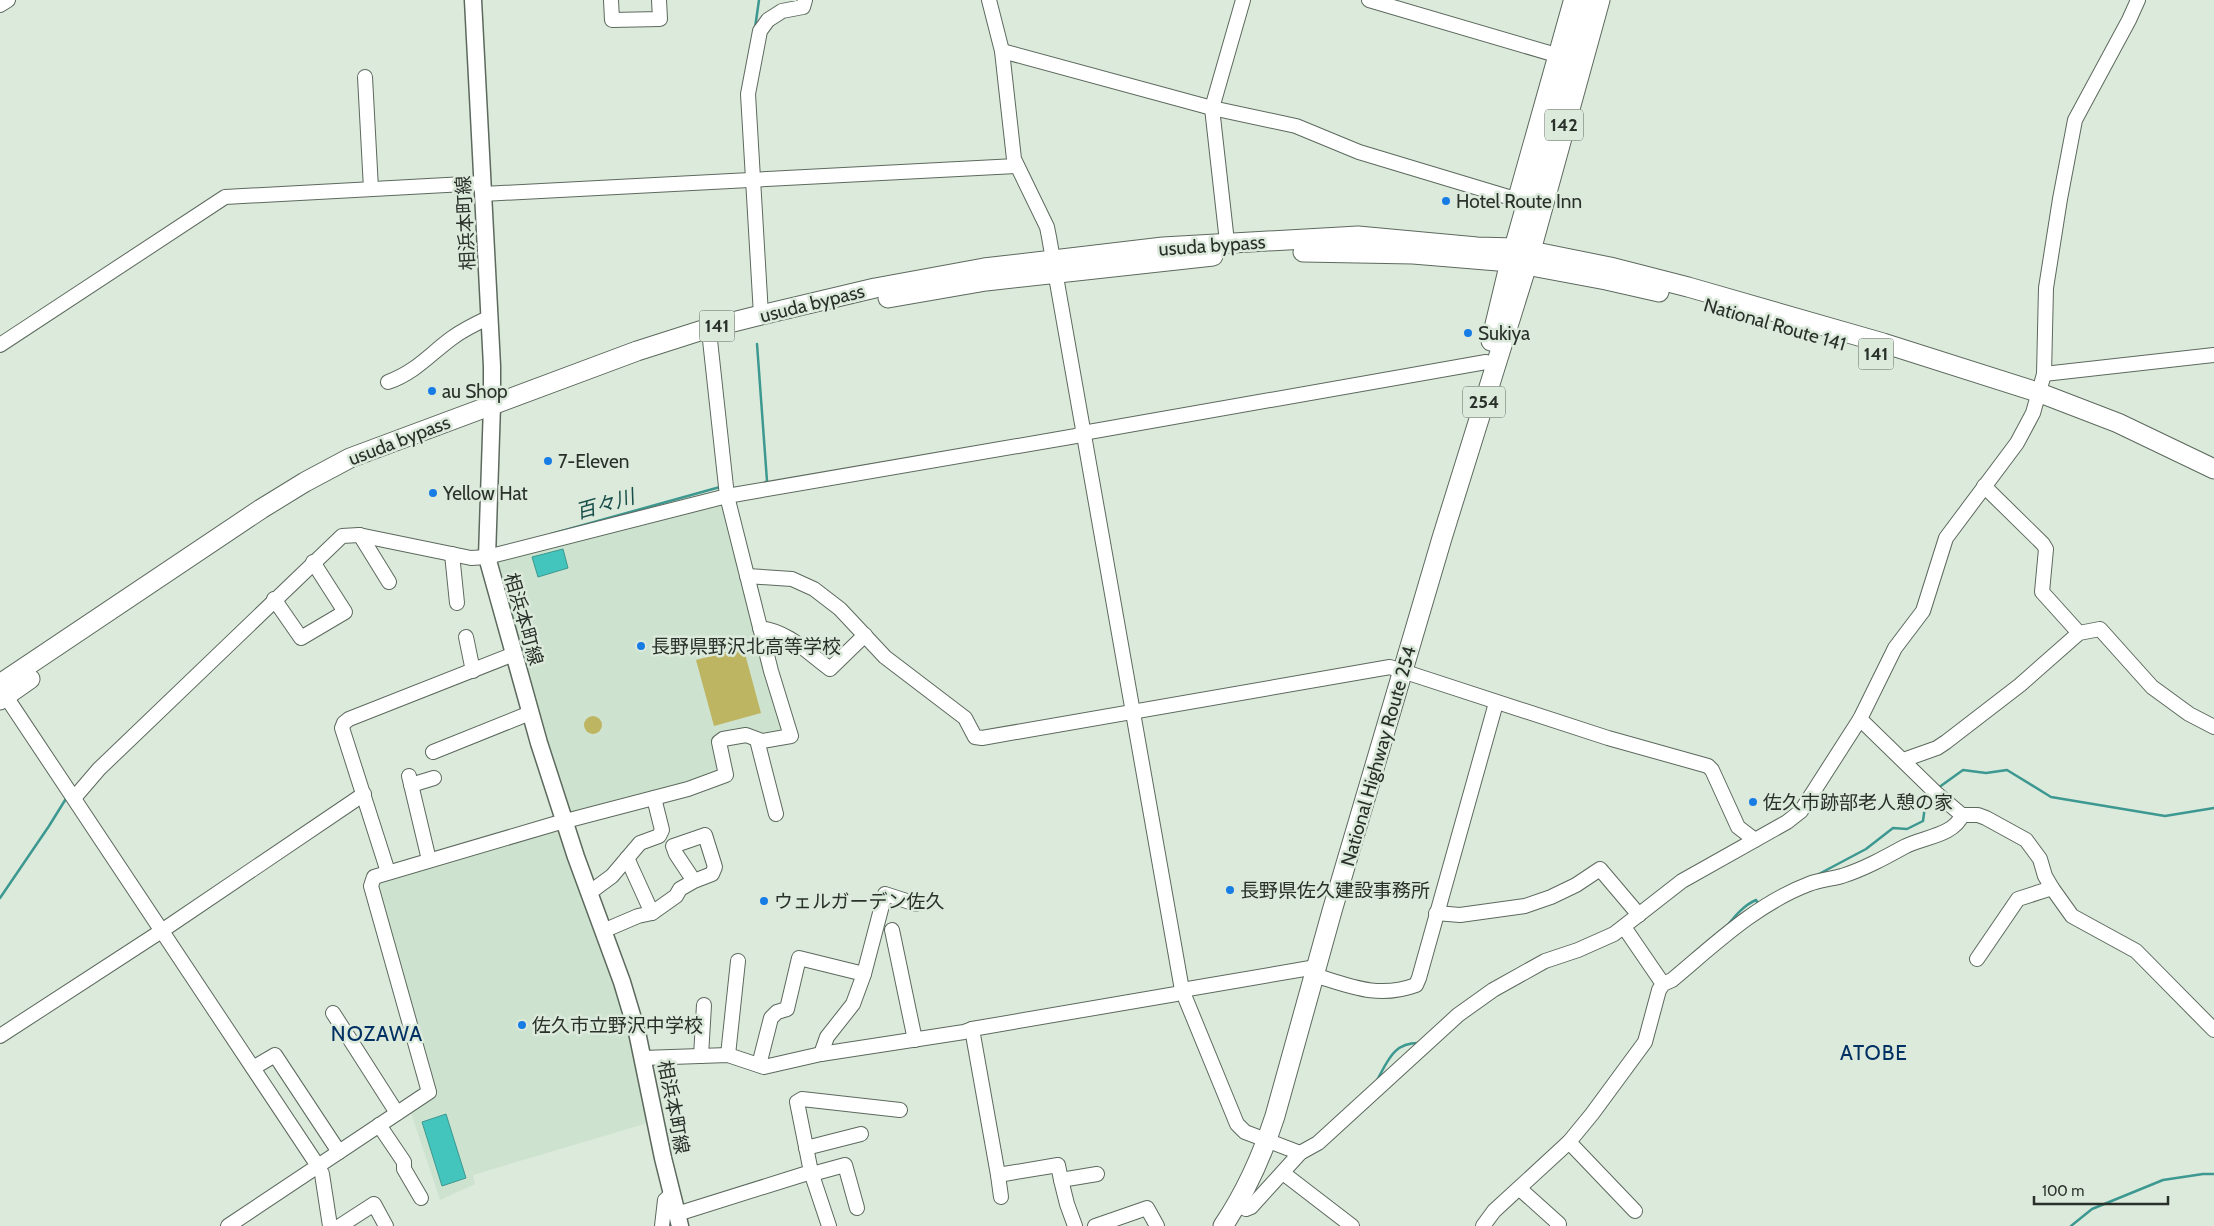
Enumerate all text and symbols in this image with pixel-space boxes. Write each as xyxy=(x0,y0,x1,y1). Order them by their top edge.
road number: 142 xyxy=(1545,110,1583,140)
street label: 相浜本町線 xyxy=(452,175,479,271)
place label: Hotel Route Inn xyxy=(1456,190,1582,213)
marker: Hotel Route Inn xyxy=(1440,195,1452,207)
street label: usuda bypass xyxy=(1158,230,1266,261)
street label: usuda bypass xyxy=(757,279,867,328)
street label: National Route 141 xyxy=(1701,293,1849,356)
road number: 141 xyxy=(700,310,734,342)
place label: Sukiya xyxy=(1478,322,1530,345)
marker: Sukiya xyxy=(1462,327,1474,339)
road number: 141 xyxy=(1858,338,1894,369)
place label: au Shop xyxy=(442,380,508,403)
marker: au Shop xyxy=(426,385,438,397)
road number: 254 xyxy=(1463,387,1505,418)
street label: usuda bypass xyxy=(345,410,453,470)
place label: 7-Eleven xyxy=(558,450,629,473)
marker: 7-Eleven xyxy=(542,455,554,467)
place label: Yellow Hat xyxy=(442,482,528,505)
water label: 百々川 xyxy=(573,484,639,524)
marker: Yellow Hat xyxy=(427,487,439,499)
street label: 相浜本町線 xyxy=(499,570,548,668)
place label: 長野県野沢北高等学校 xyxy=(651,635,841,658)
marker: 長野県野沢北高等学校 xyxy=(635,640,647,652)
street label: National Highway Route 254 xyxy=(1336,644,1421,869)
place label: 佐久市跡部老人憩の家 xyxy=(1763,791,1953,814)
marker: 佐久市跡部老人憩の家 xyxy=(1747,796,1759,808)
place label: 長野県佐久建設事務所 xyxy=(1240,879,1430,902)
marker: 長野県佐久建設事務所 xyxy=(1224,884,1236,896)
place label: ウェルガーデン佐久 xyxy=(774,890,944,913)
marker: ウェルガーデン佐久 xyxy=(758,895,770,907)
place label: 佐久市立野沢中学校 xyxy=(532,1014,703,1037)
marker: 佐久市立野沢中学校 xyxy=(516,1019,528,1031)
district label: NOZAWA xyxy=(331,1021,423,1046)
district label: ATOBE xyxy=(1840,1040,1908,1065)
street label: 相浜本町線 xyxy=(653,1058,694,1156)
scale bar xyxy=(2034,1174,2168,1206)
text: 100 m xyxy=(2042,1182,2084,1200)

